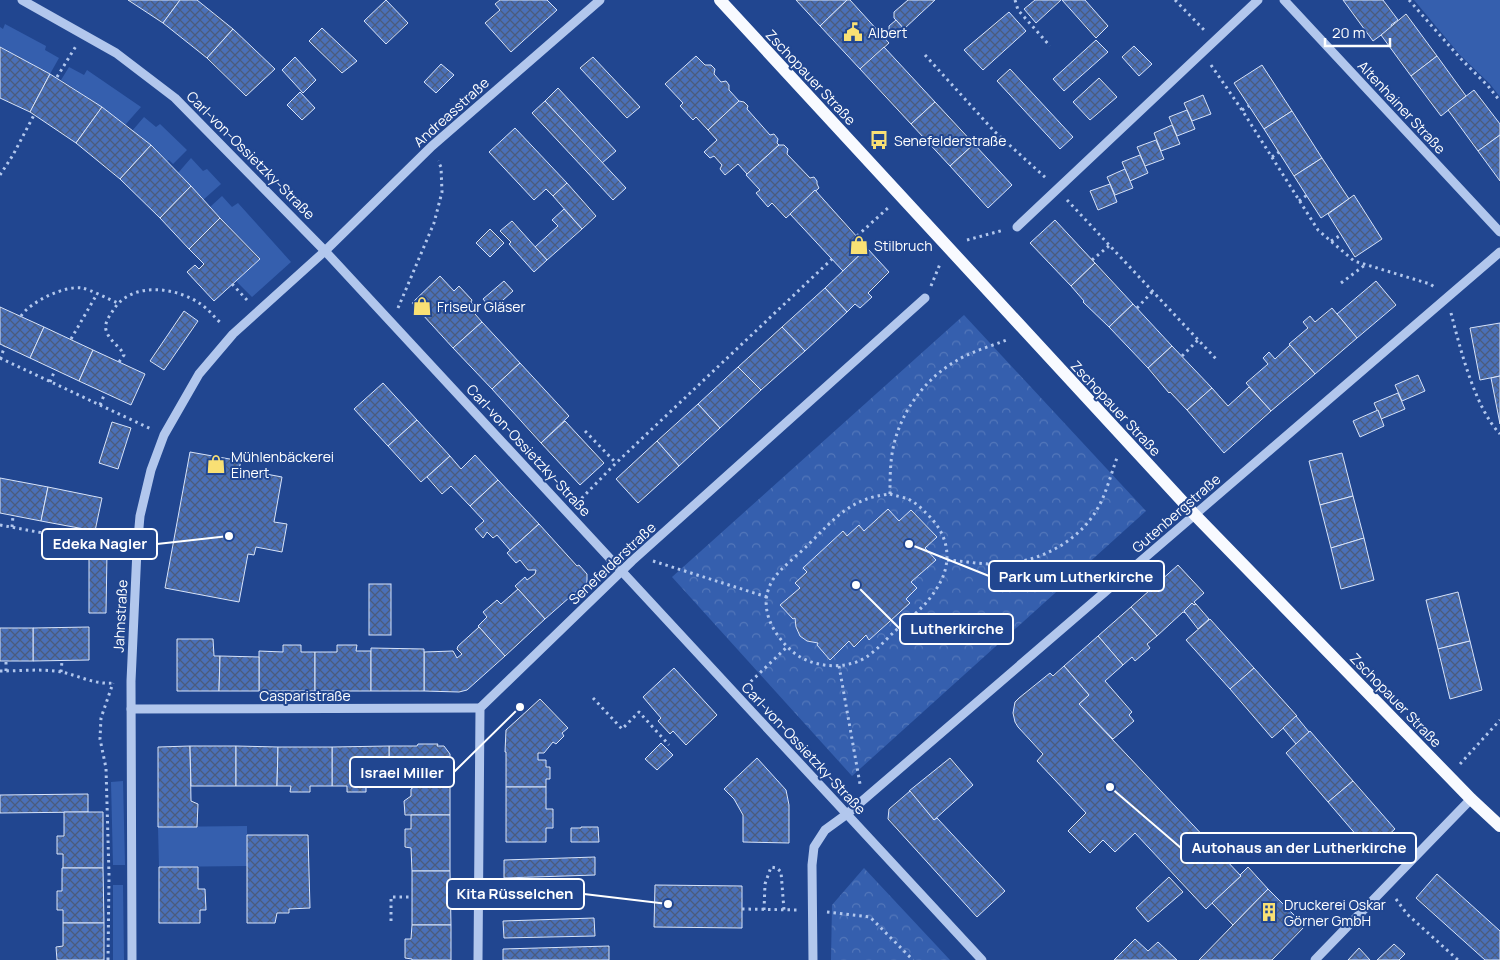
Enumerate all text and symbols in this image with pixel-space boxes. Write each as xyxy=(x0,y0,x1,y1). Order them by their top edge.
scale bar xyxy=(1325,15,1390,47)
public building icon: Albert xyxy=(842,21,864,43)
text: 20 m xyxy=(1332,22,1365,43)
place label: Albert xyxy=(868,23,908,42)
street label: Zschopauer Straße xyxy=(762,25,860,129)
street label: Altenhainer Straße xyxy=(1354,56,1450,158)
street label: Andreasstraße xyxy=(409,73,493,151)
street label: Carl-von-Ossietzky-Straße xyxy=(183,87,319,223)
bus stop icon: Senefelderstraße xyxy=(868,129,890,151)
place label: Senefelderstraße xyxy=(894,131,1007,150)
shop icon: Stilbruch xyxy=(848,234,870,256)
place label: Stilbruch xyxy=(874,236,933,255)
shop icon: Friseur Gläser xyxy=(411,295,433,317)
place label: Friseur Gläser xyxy=(437,297,526,316)
street label: Zschopauer Straße xyxy=(1067,356,1165,460)
street label: Carl-von-Ossietzky-Straße xyxy=(463,380,595,520)
place label: Mühlenbäckerei Einert xyxy=(231,447,334,482)
shop icon: Mühlenbäckerei Einert xyxy=(205,453,227,475)
street label: Gutenbergstraße xyxy=(1128,469,1224,557)
street label: Senefelderstraße xyxy=(564,518,660,608)
callout: Edeka Nagler xyxy=(42,529,157,559)
text: Edeka Nagler xyxy=(53,533,147,554)
callout: Park um Lutherkirche xyxy=(989,561,1164,591)
text: Park um Lutherkirche xyxy=(999,566,1153,587)
street label: Jahnstraße xyxy=(109,579,131,653)
callout: Lutherkirche xyxy=(900,614,1013,644)
text: Lutherkirche xyxy=(910,618,1004,639)
street label: Zschopauer Straße xyxy=(1346,649,1446,751)
street label: Carl-von-Ossietzky-Straße xyxy=(738,678,870,818)
street label: Casparistraße xyxy=(259,686,351,705)
callout: Israel Miller xyxy=(350,757,454,787)
text: Israel Miller xyxy=(360,762,444,783)
callout: Autohaus an der Lutherkirche xyxy=(1181,833,1416,863)
text: Autohaus an der Lutherkirche xyxy=(1191,837,1407,858)
callout: Kita Rüsselchen xyxy=(447,879,584,909)
text: Kita Rüsselchen xyxy=(456,883,574,904)
place label: Druckerei Oskar Görner GmbH xyxy=(1284,895,1386,930)
building icon: Druckerei Oskar Görner GmbH xyxy=(1258,901,1280,923)

